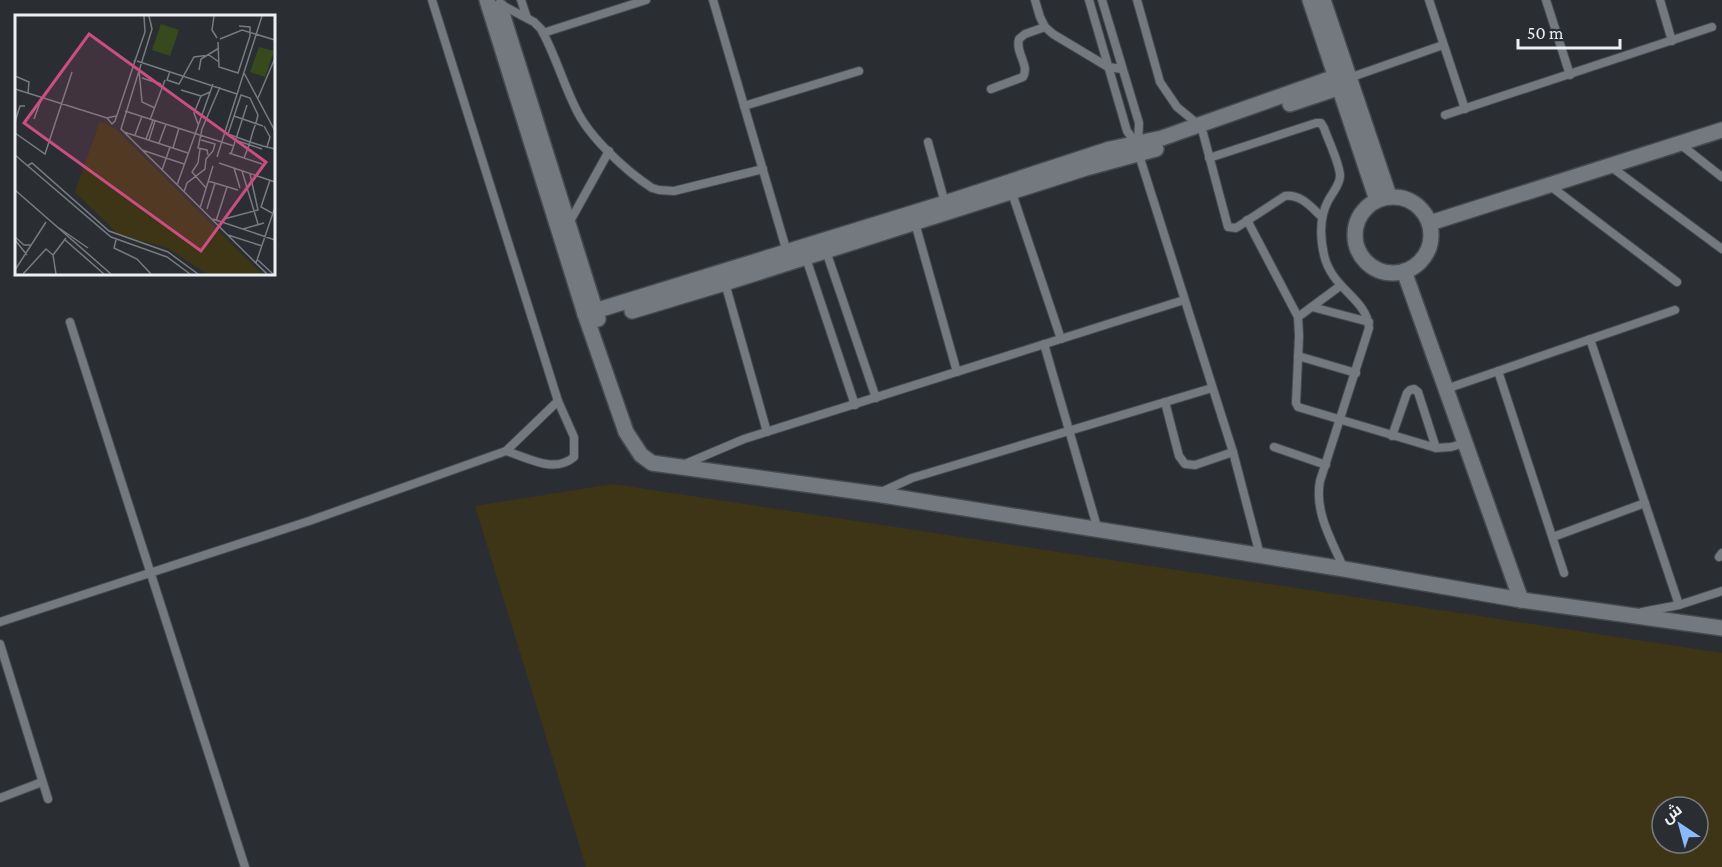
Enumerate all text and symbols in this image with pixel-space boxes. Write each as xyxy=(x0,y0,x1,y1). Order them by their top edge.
scale bar xyxy=(1518,12,1620,50)
inset map xyxy=(15,15,274,274)
text: 50 m xyxy=(1527,23,1564,43)
north arrow xyxy=(1650,795,1710,855)
text: ش xyxy=(1658,800,1685,827)

